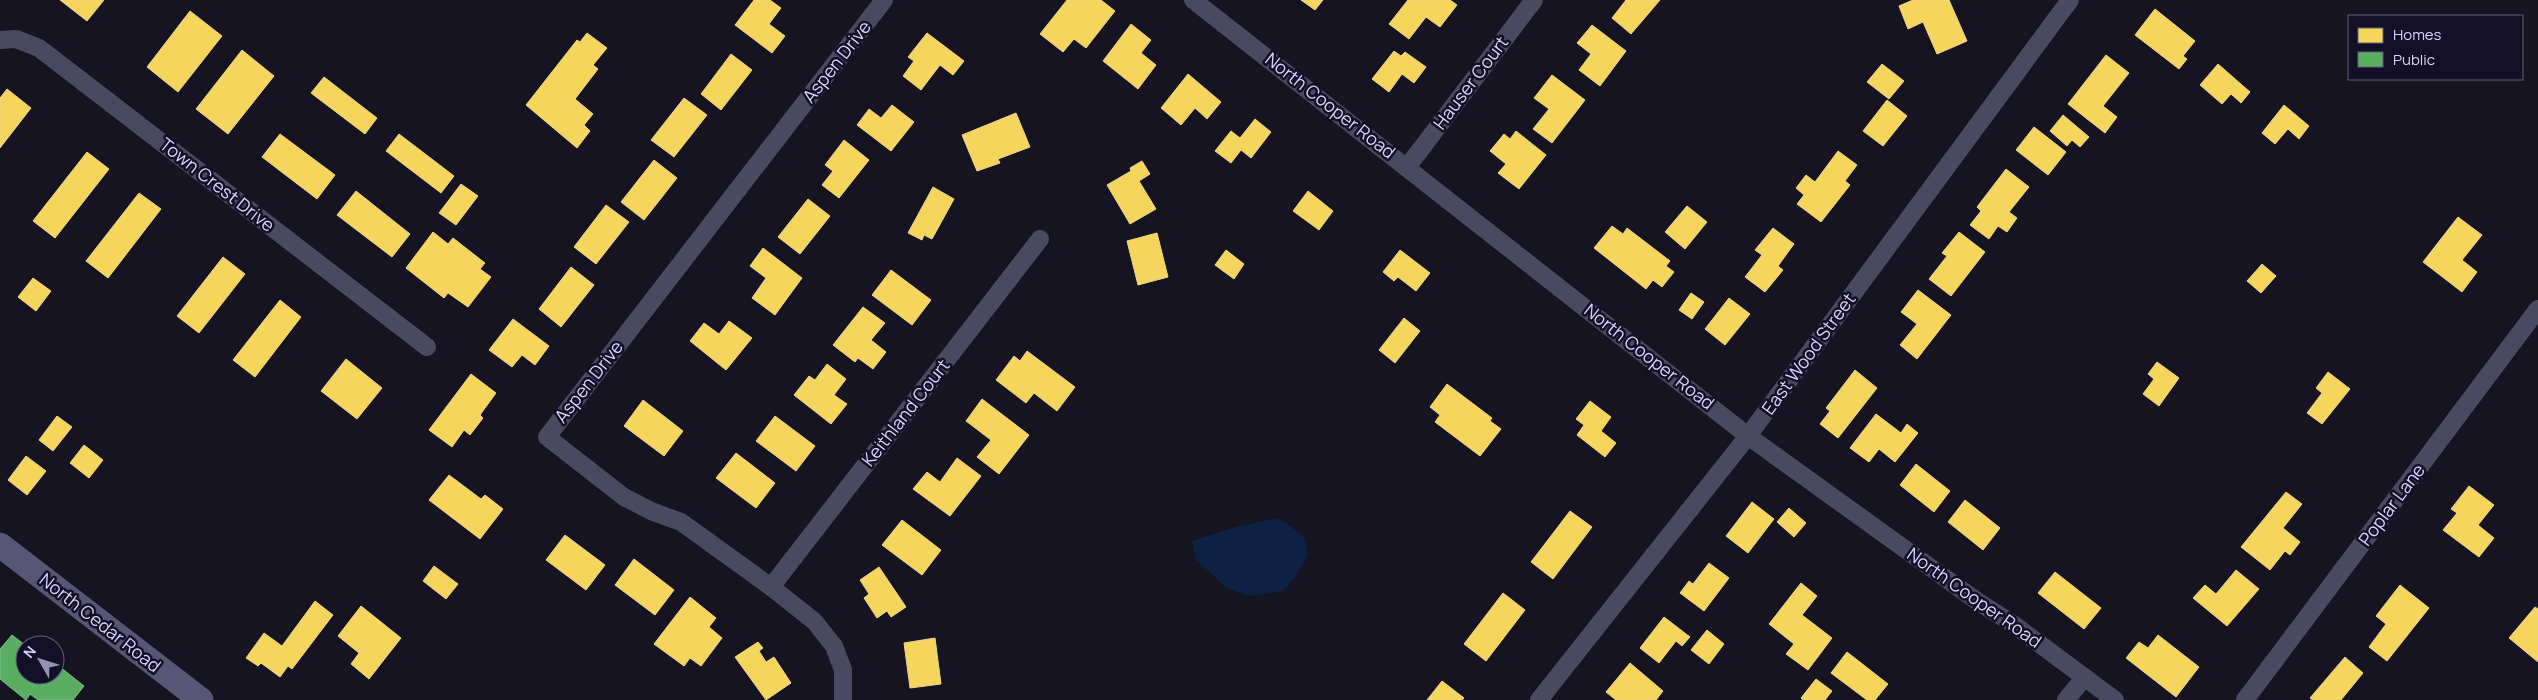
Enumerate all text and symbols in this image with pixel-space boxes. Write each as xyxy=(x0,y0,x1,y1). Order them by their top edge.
street label: Aspen Drive xyxy=(797,15,876,107)
legend xyxy=(2348,15,2523,80)
text: Homes xyxy=(2393,24,2442,45)
street label: Hauser Court xyxy=(1427,31,1513,134)
street label: North Cooper Road xyxy=(1261,47,1401,164)
text: Public xyxy=(2393,49,2435,70)
street label: Town Crest Drive xyxy=(155,132,280,237)
street label: East Wood Street xyxy=(1756,288,1860,419)
street label: North Cooper Road xyxy=(1580,298,1720,415)
street label: Aspen Drive xyxy=(549,335,628,427)
street label: Keithland Court xyxy=(856,354,955,471)
street label: Poplar Lane xyxy=(2353,459,2430,550)
street label: North Cooper Road xyxy=(1903,542,2047,653)
street label: North Cedar Road xyxy=(35,567,166,677)
north arrow xyxy=(15,635,65,685)
text: N xyxy=(19,642,40,661)

